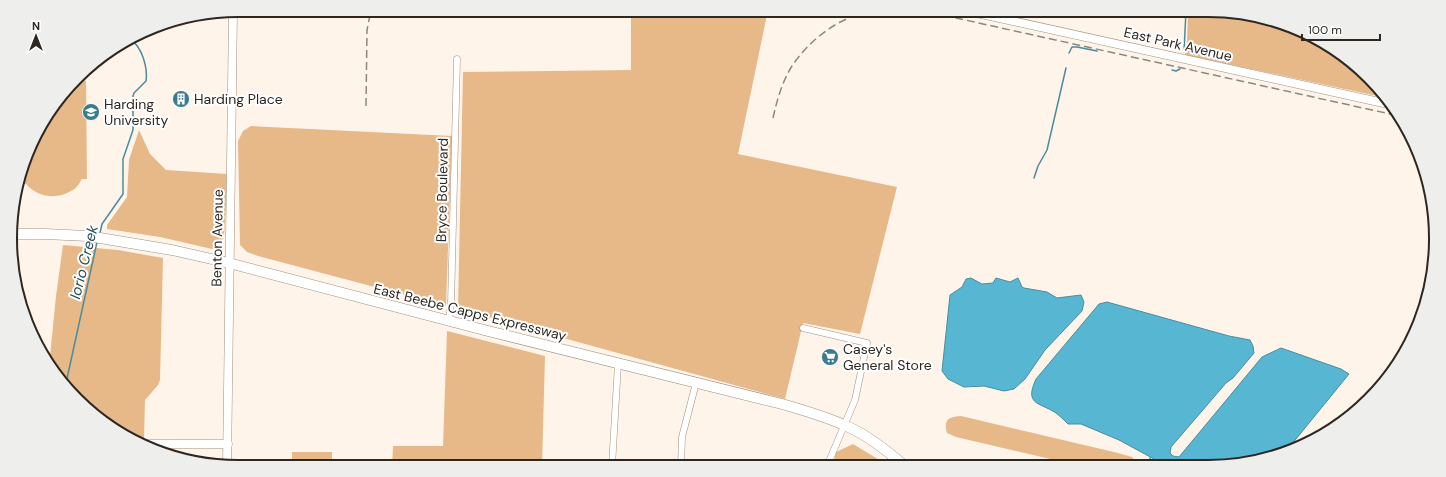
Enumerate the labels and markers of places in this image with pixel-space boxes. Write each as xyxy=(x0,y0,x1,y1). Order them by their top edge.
building icon: Harding Place xyxy=(171,89,191,109)
place label: Harding Place xyxy=(194,90,283,108)
place label: Harding University xyxy=(104,95,169,129)
school or university icon: Harding University xyxy=(81,102,101,122)
place label: Casey's General Store xyxy=(843,340,932,374)
supermarket icon: Casey's General Store xyxy=(820,347,840,367)

